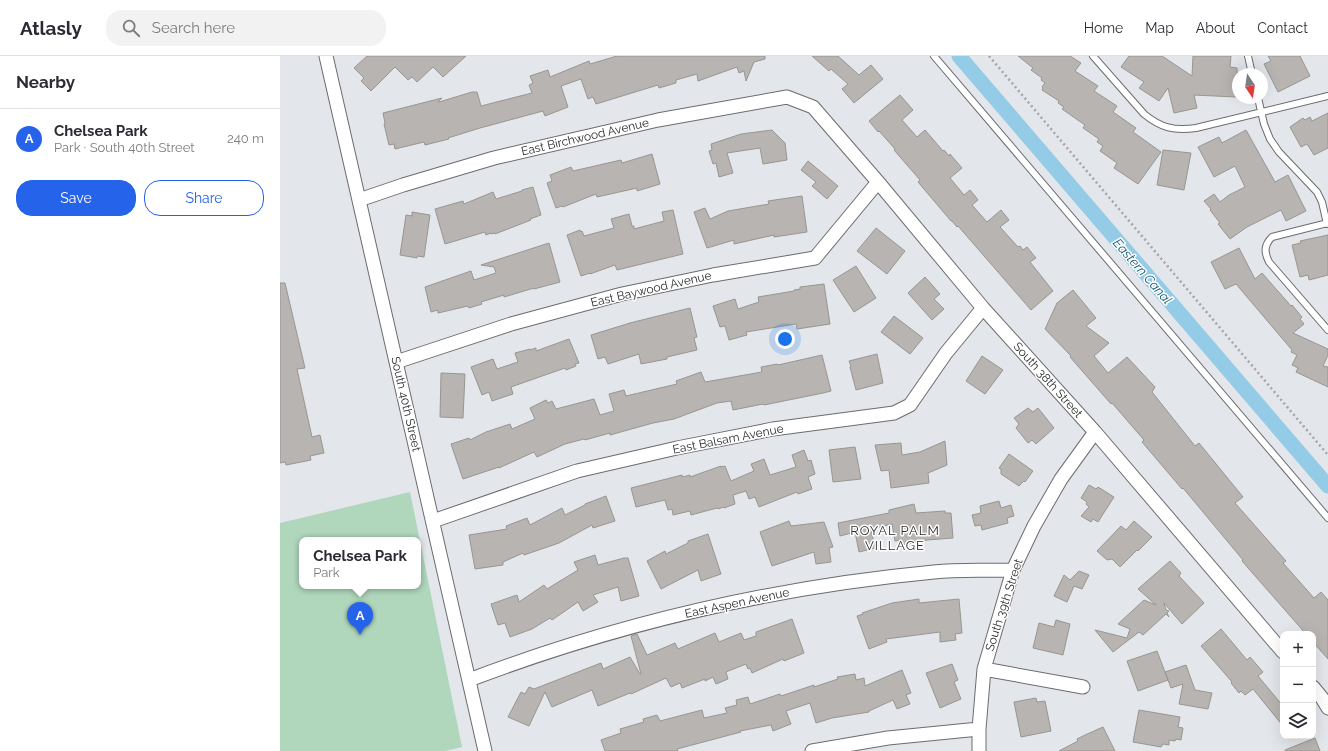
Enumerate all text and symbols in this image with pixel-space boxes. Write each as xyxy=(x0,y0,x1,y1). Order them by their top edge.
search box xyxy=(106,10,386,46)
text: Atlasly xyxy=(20,17,82,39)
icon: search xyxy=(120,17,142,39)
text: Search here xyxy=(152,19,235,37)
text: Home xyxy=(1084,20,1123,36)
text: Map xyxy=(1145,20,1174,36)
text: About xyxy=(1196,20,1235,36)
text: Contact xyxy=(1257,20,1308,36)
north arrow xyxy=(1232,68,1268,104)
text: Nearby xyxy=(16,72,75,92)
street label: East Birchwood Avenue xyxy=(520,115,650,159)
text: Chelsea Park xyxy=(54,122,148,140)
text: A xyxy=(25,131,33,146)
text: 240 m xyxy=(227,131,264,146)
text: Park · South 40th Street xyxy=(54,140,195,155)
button: Save xyxy=(16,180,136,216)
button: Share xyxy=(144,180,264,216)
water label: Eastern Canal xyxy=(1110,235,1176,308)
street label: East Baywood Avenue xyxy=(589,268,713,310)
your location xyxy=(775,329,795,349)
street label: South 38th Street xyxy=(1011,339,1085,421)
street label: South 40th Street xyxy=(388,355,424,453)
street label: East Balsam Avenue xyxy=(671,421,785,457)
district label: ROYAL PALM VILLAGE xyxy=(850,523,940,553)
popup xyxy=(299,537,421,589)
text: Chelsea Park xyxy=(313,547,407,565)
street label: South 39th Street xyxy=(982,557,1026,653)
text: Park xyxy=(313,565,340,580)
street label: East Aspen Avenue xyxy=(684,585,790,621)
pin: A xyxy=(347,602,373,635)
map controls xyxy=(1280,631,1316,739)
button: + xyxy=(1280,631,1316,667)
button: − xyxy=(1280,667,1316,703)
button: layers xyxy=(1280,703,1316,739)

